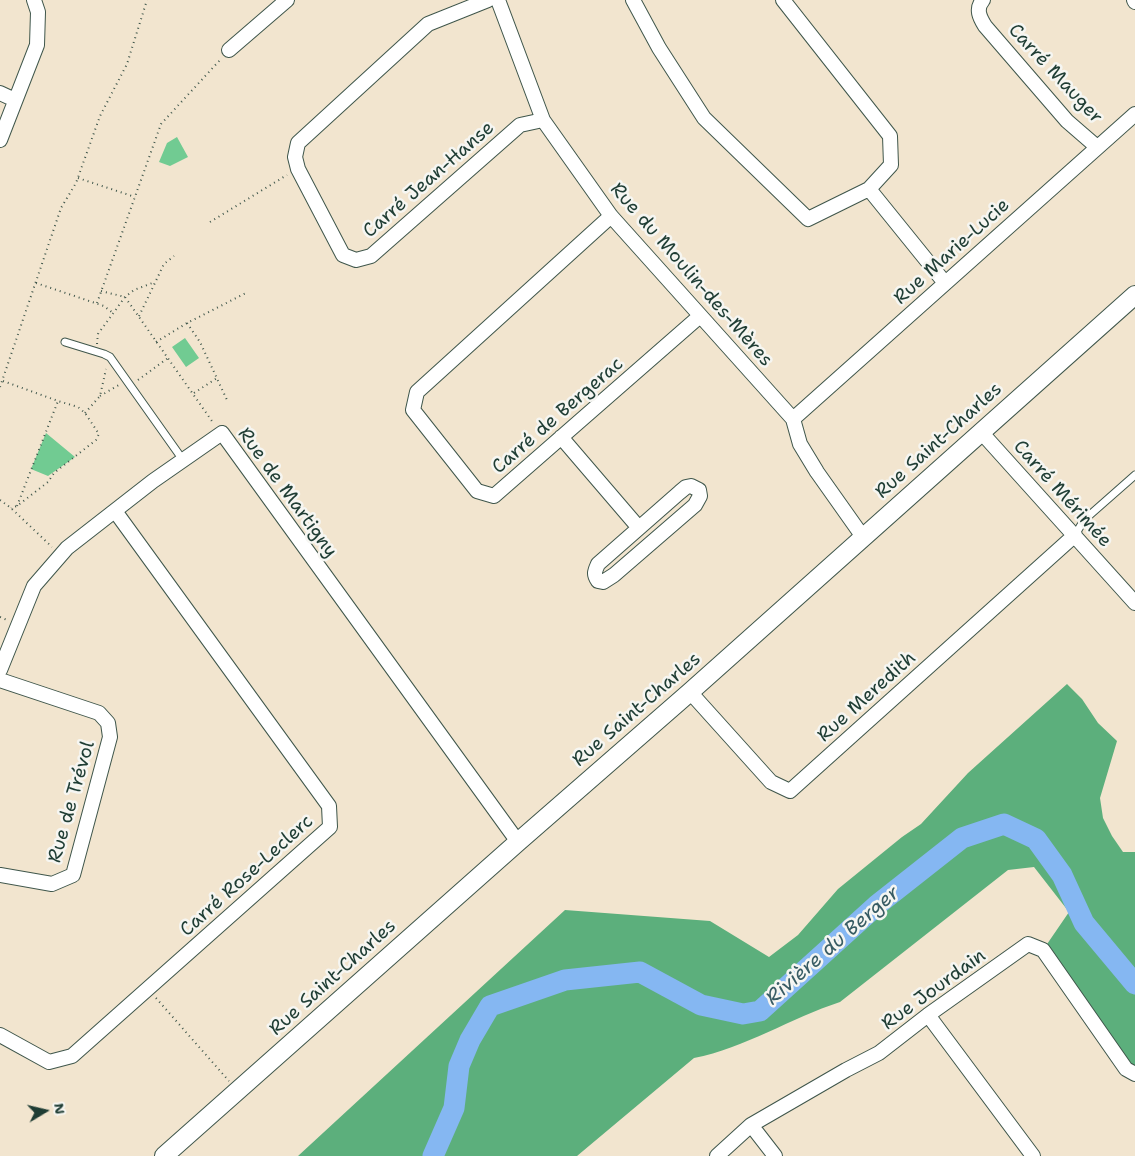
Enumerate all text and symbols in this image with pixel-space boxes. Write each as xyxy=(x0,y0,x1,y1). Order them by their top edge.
street label: Carré Mauger xyxy=(1003,19,1107,129)
street label: Carré Jean-Hanse xyxy=(359,117,499,243)
street label: Rue du Moulin-des-Mères xyxy=(605,178,777,372)
street label: Rue Marie-Lucie xyxy=(890,194,1014,310)
street label: Carré de Bergerac xyxy=(488,353,628,479)
street label: Rue Saint-Charles xyxy=(871,378,1007,504)
street label: Rue de Martigny xyxy=(232,424,342,562)
street label: Carré Mérimée xyxy=(1008,436,1116,552)
street label: Rue Meredith xyxy=(813,647,921,747)
street label: Rue Saint-Charles xyxy=(568,648,706,772)
street label: Rue de Trévol xyxy=(44,739,100,865)
street label: Carré Rose-Leclerc xyxy=(176,810,318,942)
water label: Rivière du Berger xyxy=(761,881,905,1011)
street label: Rue Saint-Charles xyxy=(265,915,401,1041)
street label: Rue Jourdain xyxy=(878,945,990,1035)
north arrow xyxy=(20,1086,70,1136)
text: N xyxy=(50,1102,70,1116)

